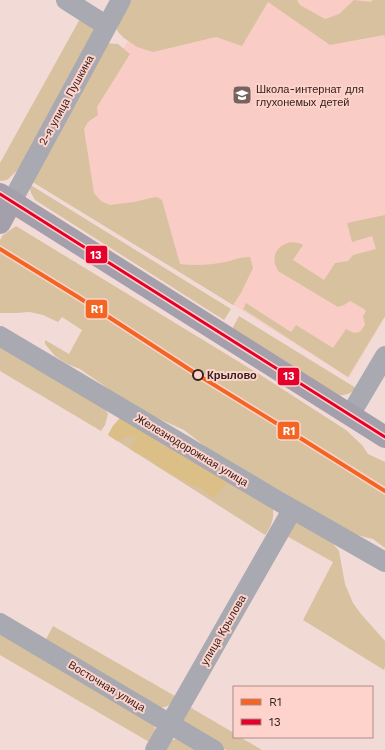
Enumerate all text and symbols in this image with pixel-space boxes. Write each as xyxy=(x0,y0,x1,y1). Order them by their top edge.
street label: 2-я улица Пушкина xyxy=(36,52,97,148)
place label: Школа-интернат для глухонемых детей xyxy=(256,83,364,109)
school or university icon: Школа-интернат для глухонемых детей xyxy=(231,84,253,106)
line badge: 13 xyxy=(85,245,108,264)
text: 13 xyxy=(90,249,102,262)
line badge: R1 xyxy=(85,299,108,319)
text: R1 xyxy=(91,303,103,316)
line badge: 13 xyxy=(277,367,300,386)
marker: Крылово xyxy=(192,369,204,381)
place label: Крылово xyxy=(207,369,257,382)
text: 13 xyxy=(283,370,295,383)
street label: Железнодорожная улица xyxy=(133,412,251,490)
line badge: R1 xyxy=(277,421,300,440)
text: R1 xyxy=(283,425,295,438)
street label: улица Крылова xyxy=(198,592,249,668)
street label: Восточная улица xyxy=(66,658,148,715)
legend xyxy=(233,686,373,738)
text: R1 xyxy=(269,695,282,709)
text: 13 xyxy=(269,715,281,729)

